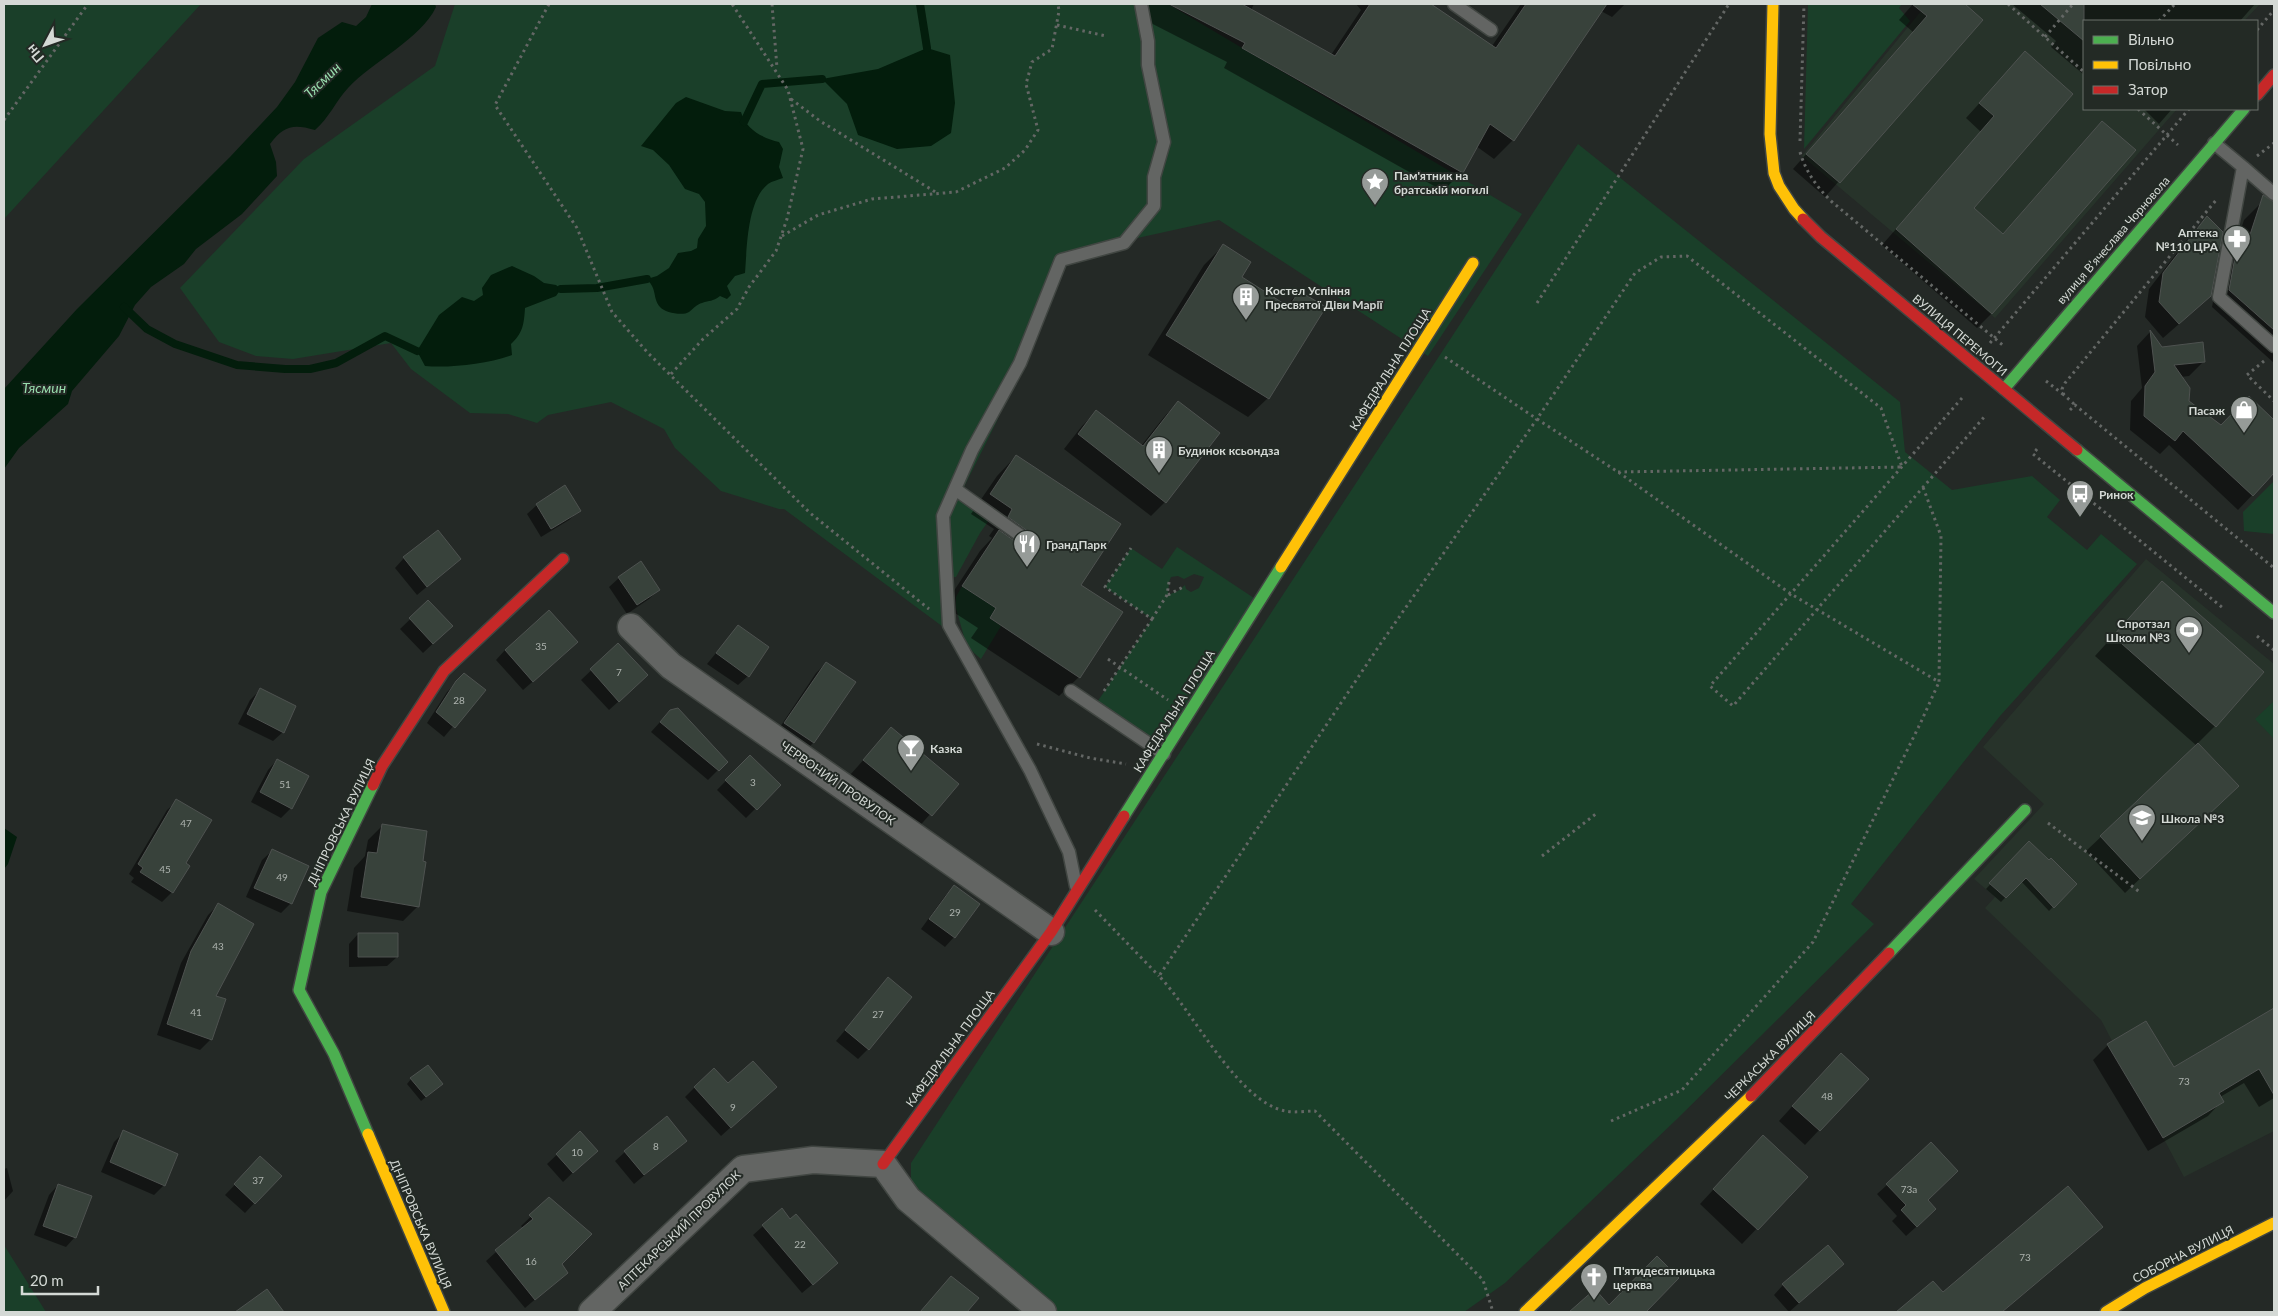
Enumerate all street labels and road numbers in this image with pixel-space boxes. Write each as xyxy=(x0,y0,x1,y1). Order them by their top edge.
street label: вулиця Вʼячеслава Чорновола xyxy=(2053,173,2173,307)
street label: ВУЛИЦЯ ПЕРЕМОГИ xyxy=(1910,291,2010,379)
street label: КАФЕДРАЛЬНА ПЛОЩА xyxy=(1346,304,1434,433)
street label: КАФЕДРАЛЬНА ПЛОЩА xyxy=(1130,646,1218,775)
street label: ЧЕРВОНИЙ ПРОВУЛОК xyxy=(778,738,898,828)
street label: ДНІПРОВСЬКА ВУЛИЦЯ xyxy=(304,756,378,888)
street label: КАФЕДРАЛЬНА ПЛОЩА xyxy=(902,986,998,1110)
street label: ЧЕРКАСЬКА ВУЛИЦЯ xyxy=(1722,1008,1818,1104)
street label: ДНІПРОВСЬКА ВУЛИЦЯ xyxy=(387,1157,455,1291)
street label: АПТЕКАРСЬКИЙ ПРОВУЛОК xyxy=(614,1167,744,1293)
street label: СОБОРНА ВУЛИЦЯ xyxy=(2130,1222,2236,1286)

